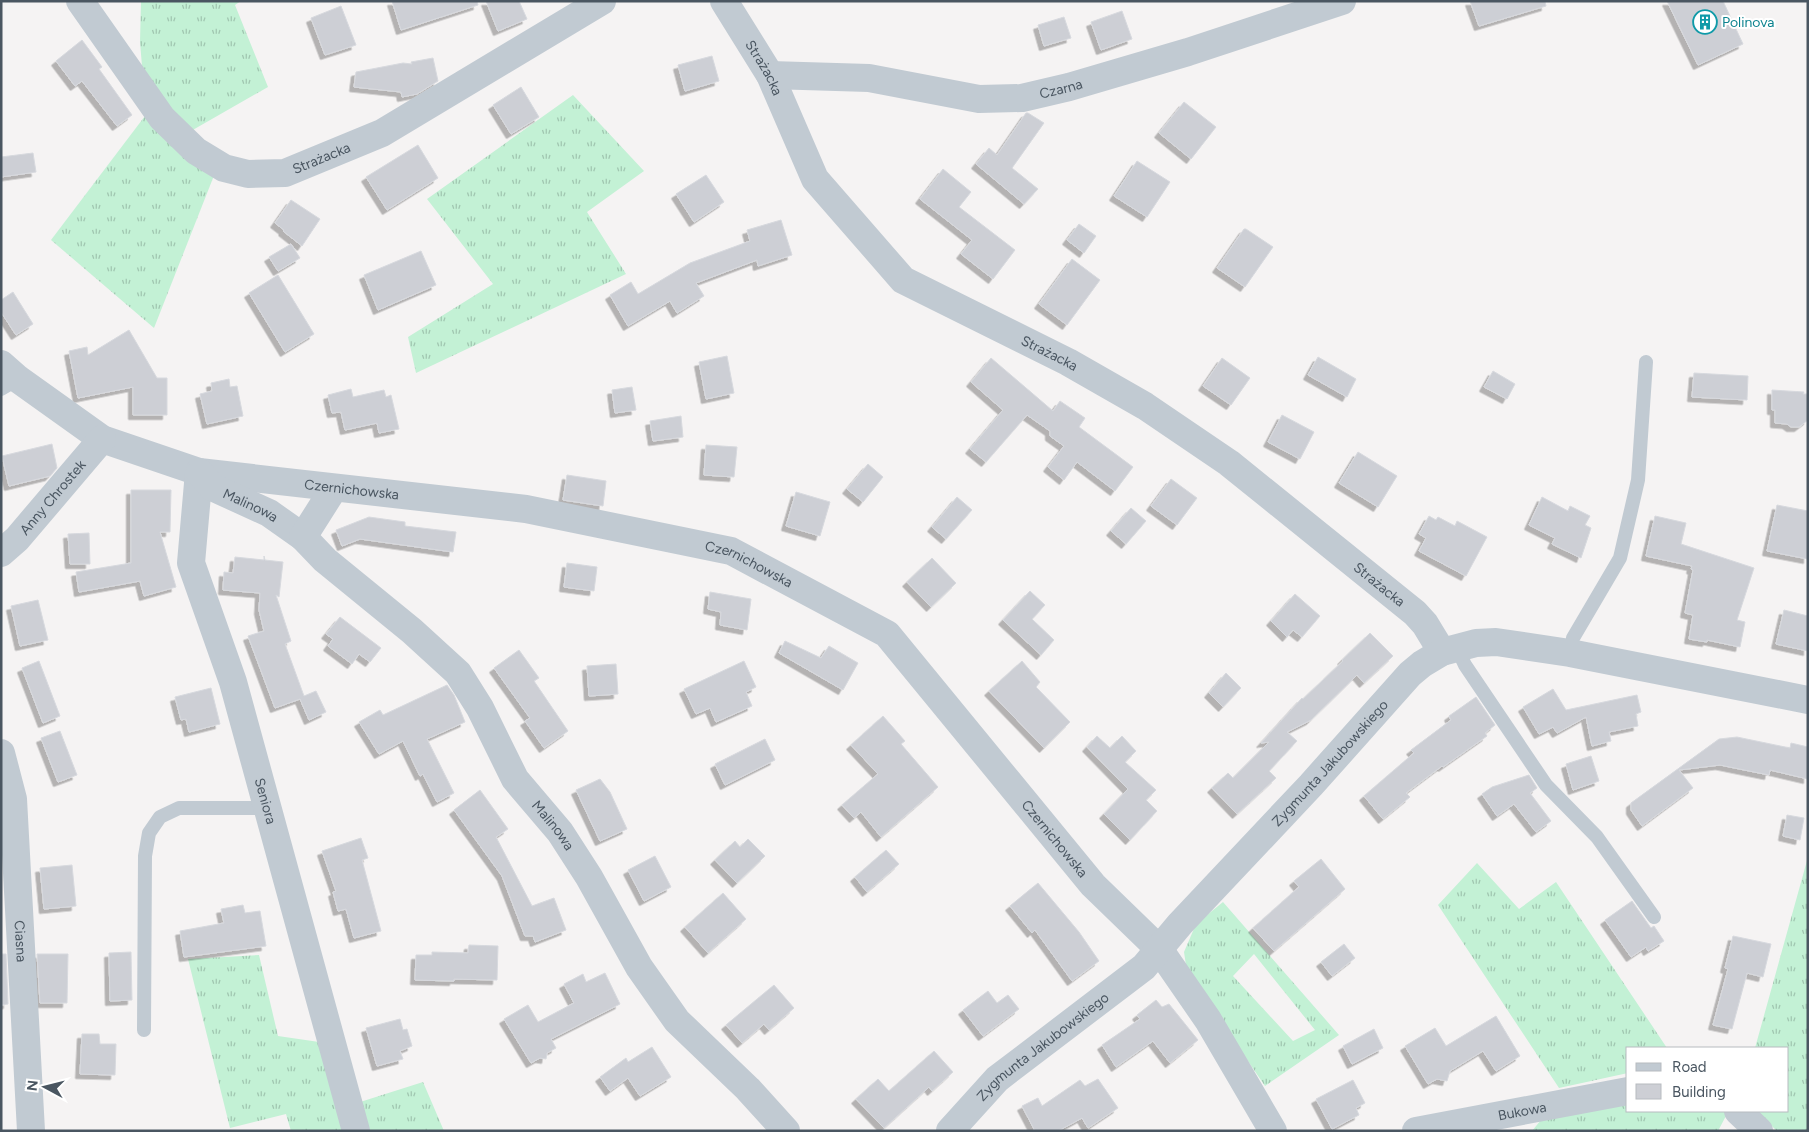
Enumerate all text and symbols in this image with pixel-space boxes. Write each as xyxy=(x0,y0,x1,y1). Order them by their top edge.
building icon: Polinova xyxy=(1692,9,1718,35)
place label: Polinova xyxy=(1722,14,1774,31)
street label: Strażacka xyxy=(742,37,786,98)
street label: Czarna xyxy=(1038,75,1084,102)
street label: Strażacka xyxy=(290,139,353,178)
street label: Strażacka xyxy=(1018,332,1081,374)
street label: Anny Chrostek xyxy=(16,456,89,538)
street label: Czernichowska xyxy=(303,475,400,503)
street label: Malinowa xyxy=(220,485,282,525)
street label: Czernichowska xyxy=(704,537,796,591)
street label: Strażacka xyxy=(1350,558,1408,610)
street label: Zygmunta Jakubowskiego xyxy=(1268,696,1391,830)
street label: Seniora xyxy=(251,776,280,826)
street label: Czernichowska xyxy=(1018,796,1092,881)
street label: Malinowa xyxy=(528,797,578,854)
street label: Ciasna xyxy=(11,920,30,963)
street label: Zygmunta Jakubowskiego xyxy=(973,989,1112,1104)
legend xyxy=(1626,1047,1789,1112)
text: Road xyxy=(1672,1058,1707,1076)
north arrow xyxy=(20,1062,70,1112)
text: N xyxy=(23,1079,42,1092)
text: Building xyxy=(1672,1083,1726,1101)
street label: Bukowa xyxy=(1497,1098,1548,1124)

